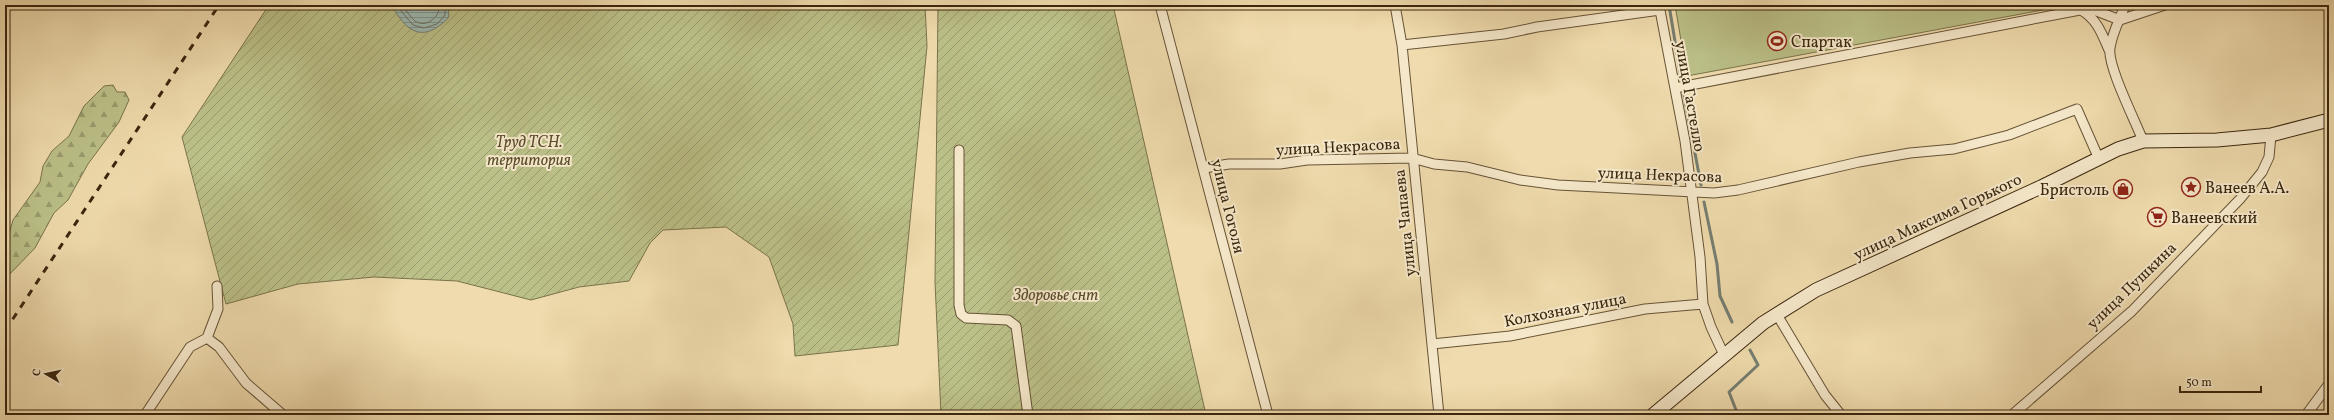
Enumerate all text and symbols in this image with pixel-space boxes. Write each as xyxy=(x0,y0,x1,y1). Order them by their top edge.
sports icon: Спартак xyxy=(1766,30,1788,52)
place label: Спартак xyxy=(1791,32,1852,54)
street label: улица Гастелло xyxy=(1668,39,1710,154)
park label: Труд ТСН. территория xyxy=(487,132,571,172)
street label: улица Некрасова xyxy=(1275,134,1401,162)
street label: улица Гоголя xyxy=(1205,157,1249,256)
street label: улица Некрасова xyxy=(1597,163,1723,189)
street label: улица Чапаева xyxy=(1389,168,1423,278)
street label: улица Максима Горького xyxy=(1850,169,2026,267)
place icon: Ванеев А.А. xyxy=(2180,176,2202,198)
shop icon: Бристоль xyxy=(2112,178,2134,200)
place label: Ванеев А.А. xyxy=(2205,178,2289,200)
place label: Бристоль xyxy=(2040,180,2109,202)
supermarket icon: Ванеевский xyxy=(2146,206,2168,228)
place label: Ванеевский xyxy=(2171,208,2257,230)
street label: улица Пушкина xyxy=(2083,238,2182,335)
park label: Здоровье снт xyxy=(1013,285,1098,307)
street label: Колхозная улица xyxy=(1502,288,1628,334)
north arrow xyxy=(26,354,66,394)
text: С xyxy=(30,368,46,377)
scale bar xyxy=(2180,368,2261,394)
text: 50 m xyxy=(2186,375,2212,391)

